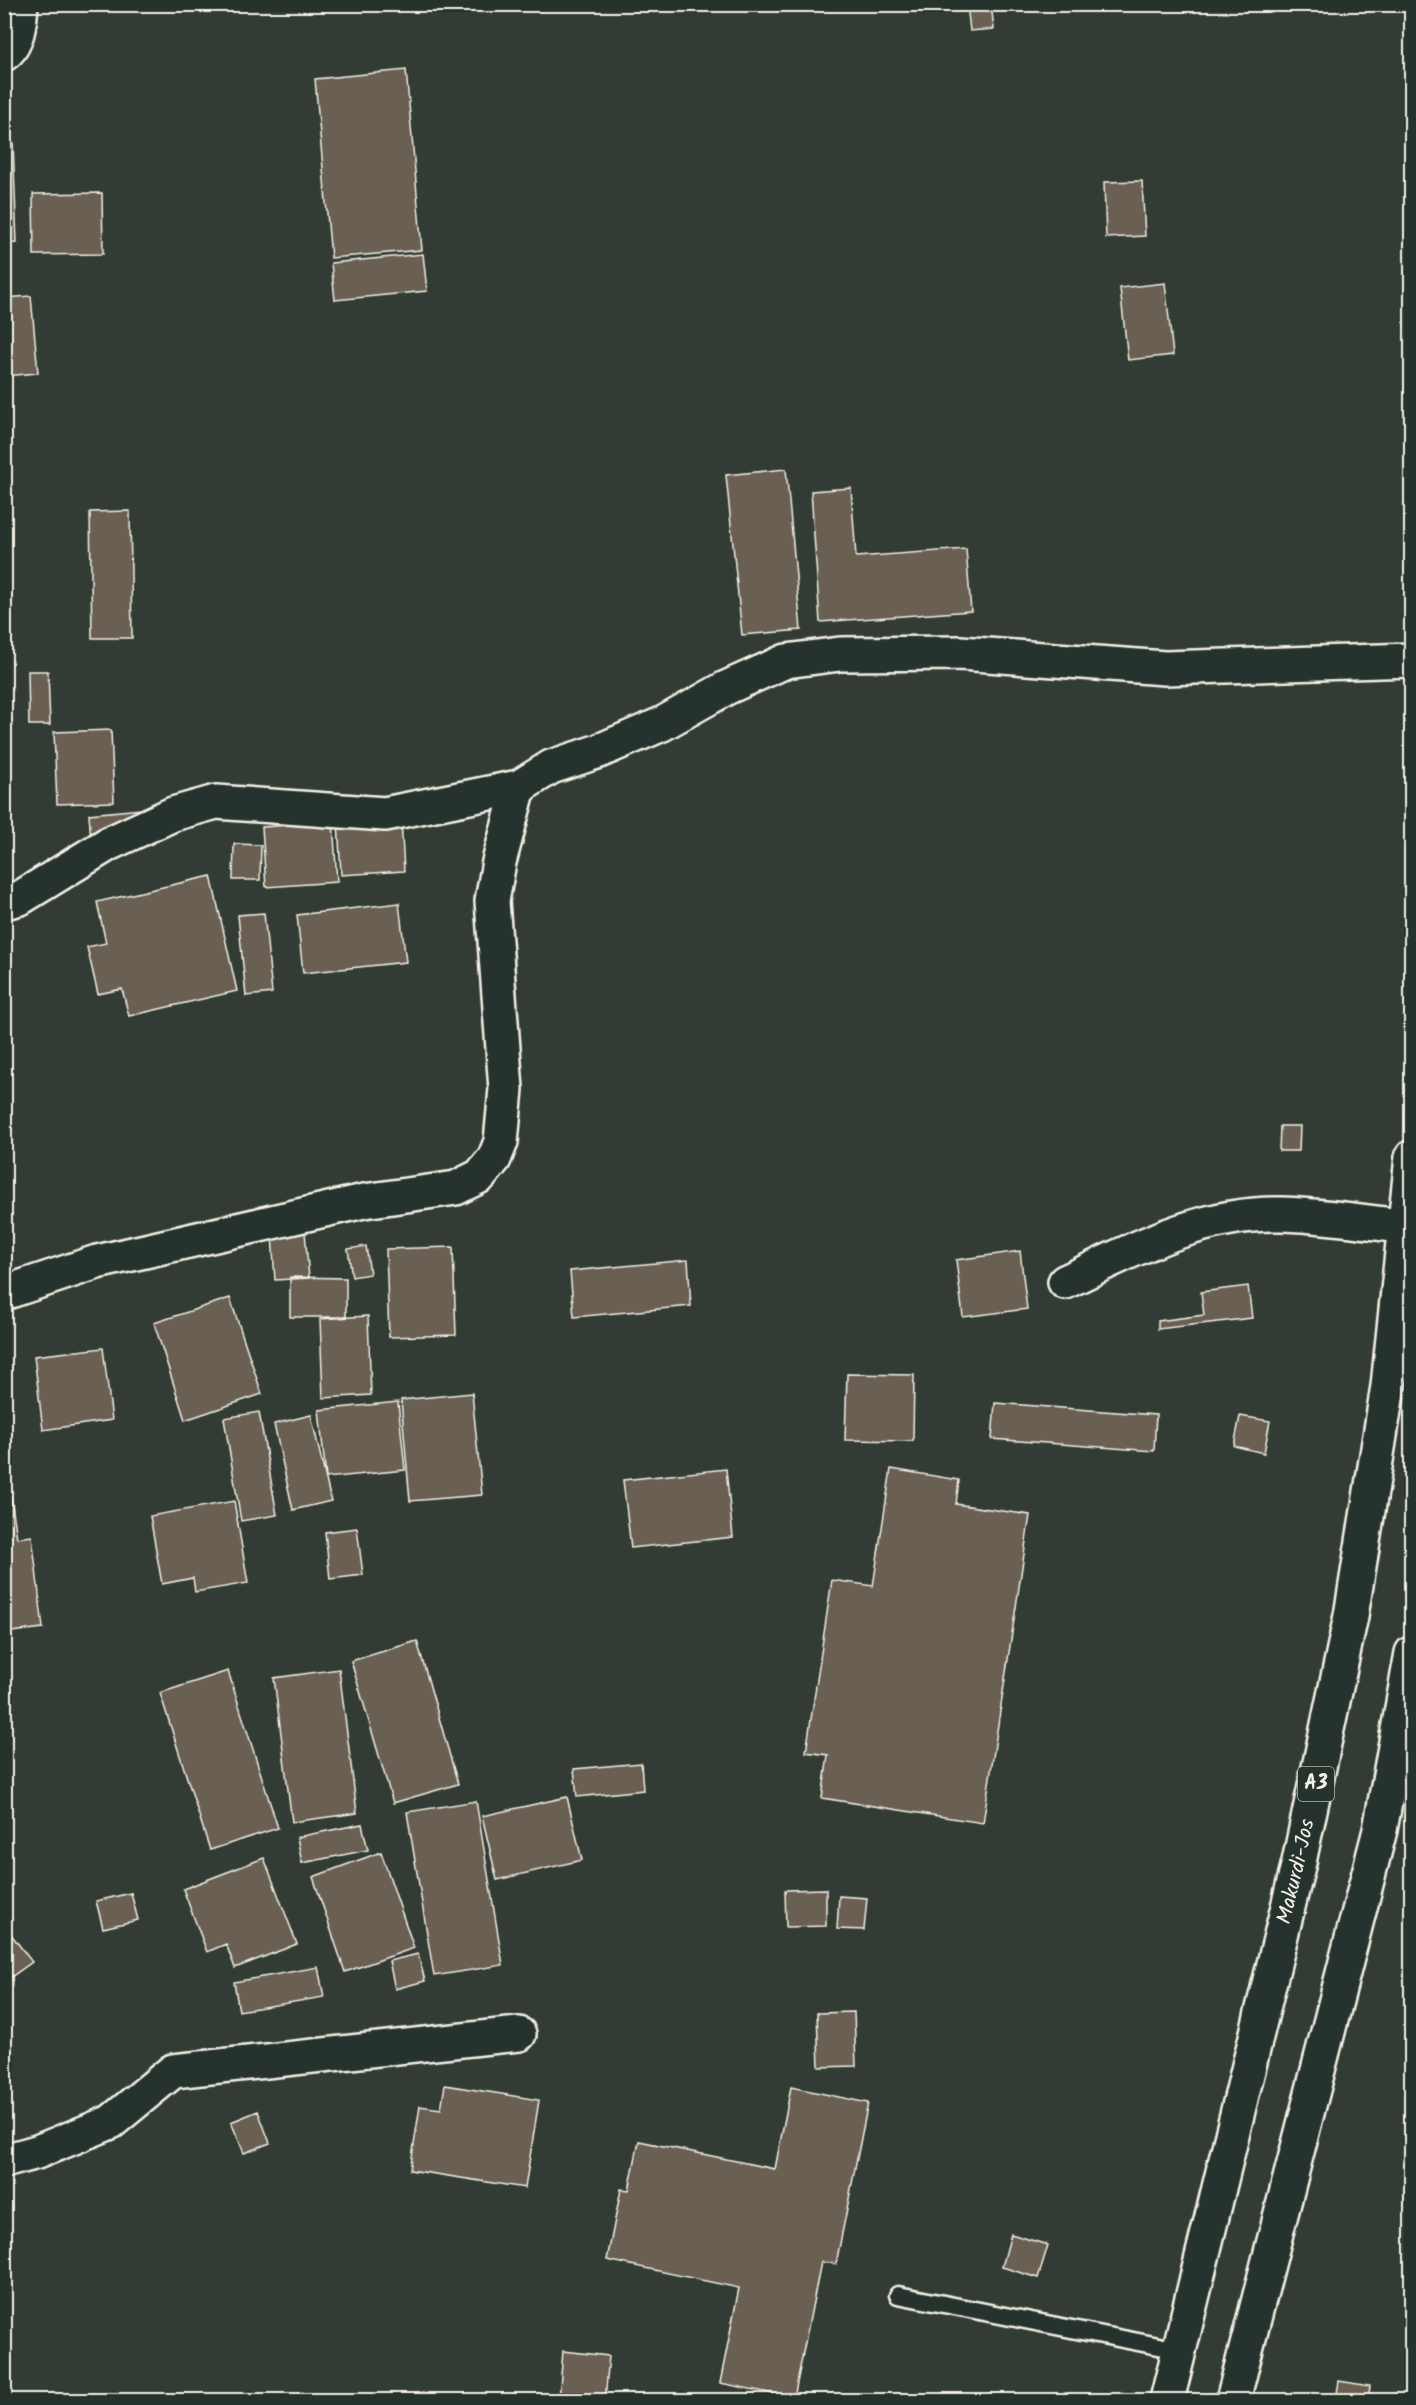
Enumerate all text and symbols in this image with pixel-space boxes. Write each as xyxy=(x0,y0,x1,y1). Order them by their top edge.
road number: A3 xyxy=(1298,1767,1334,1801)
street label: Makurdi-Jos xyxy=(1268,1816,1324,1927)

